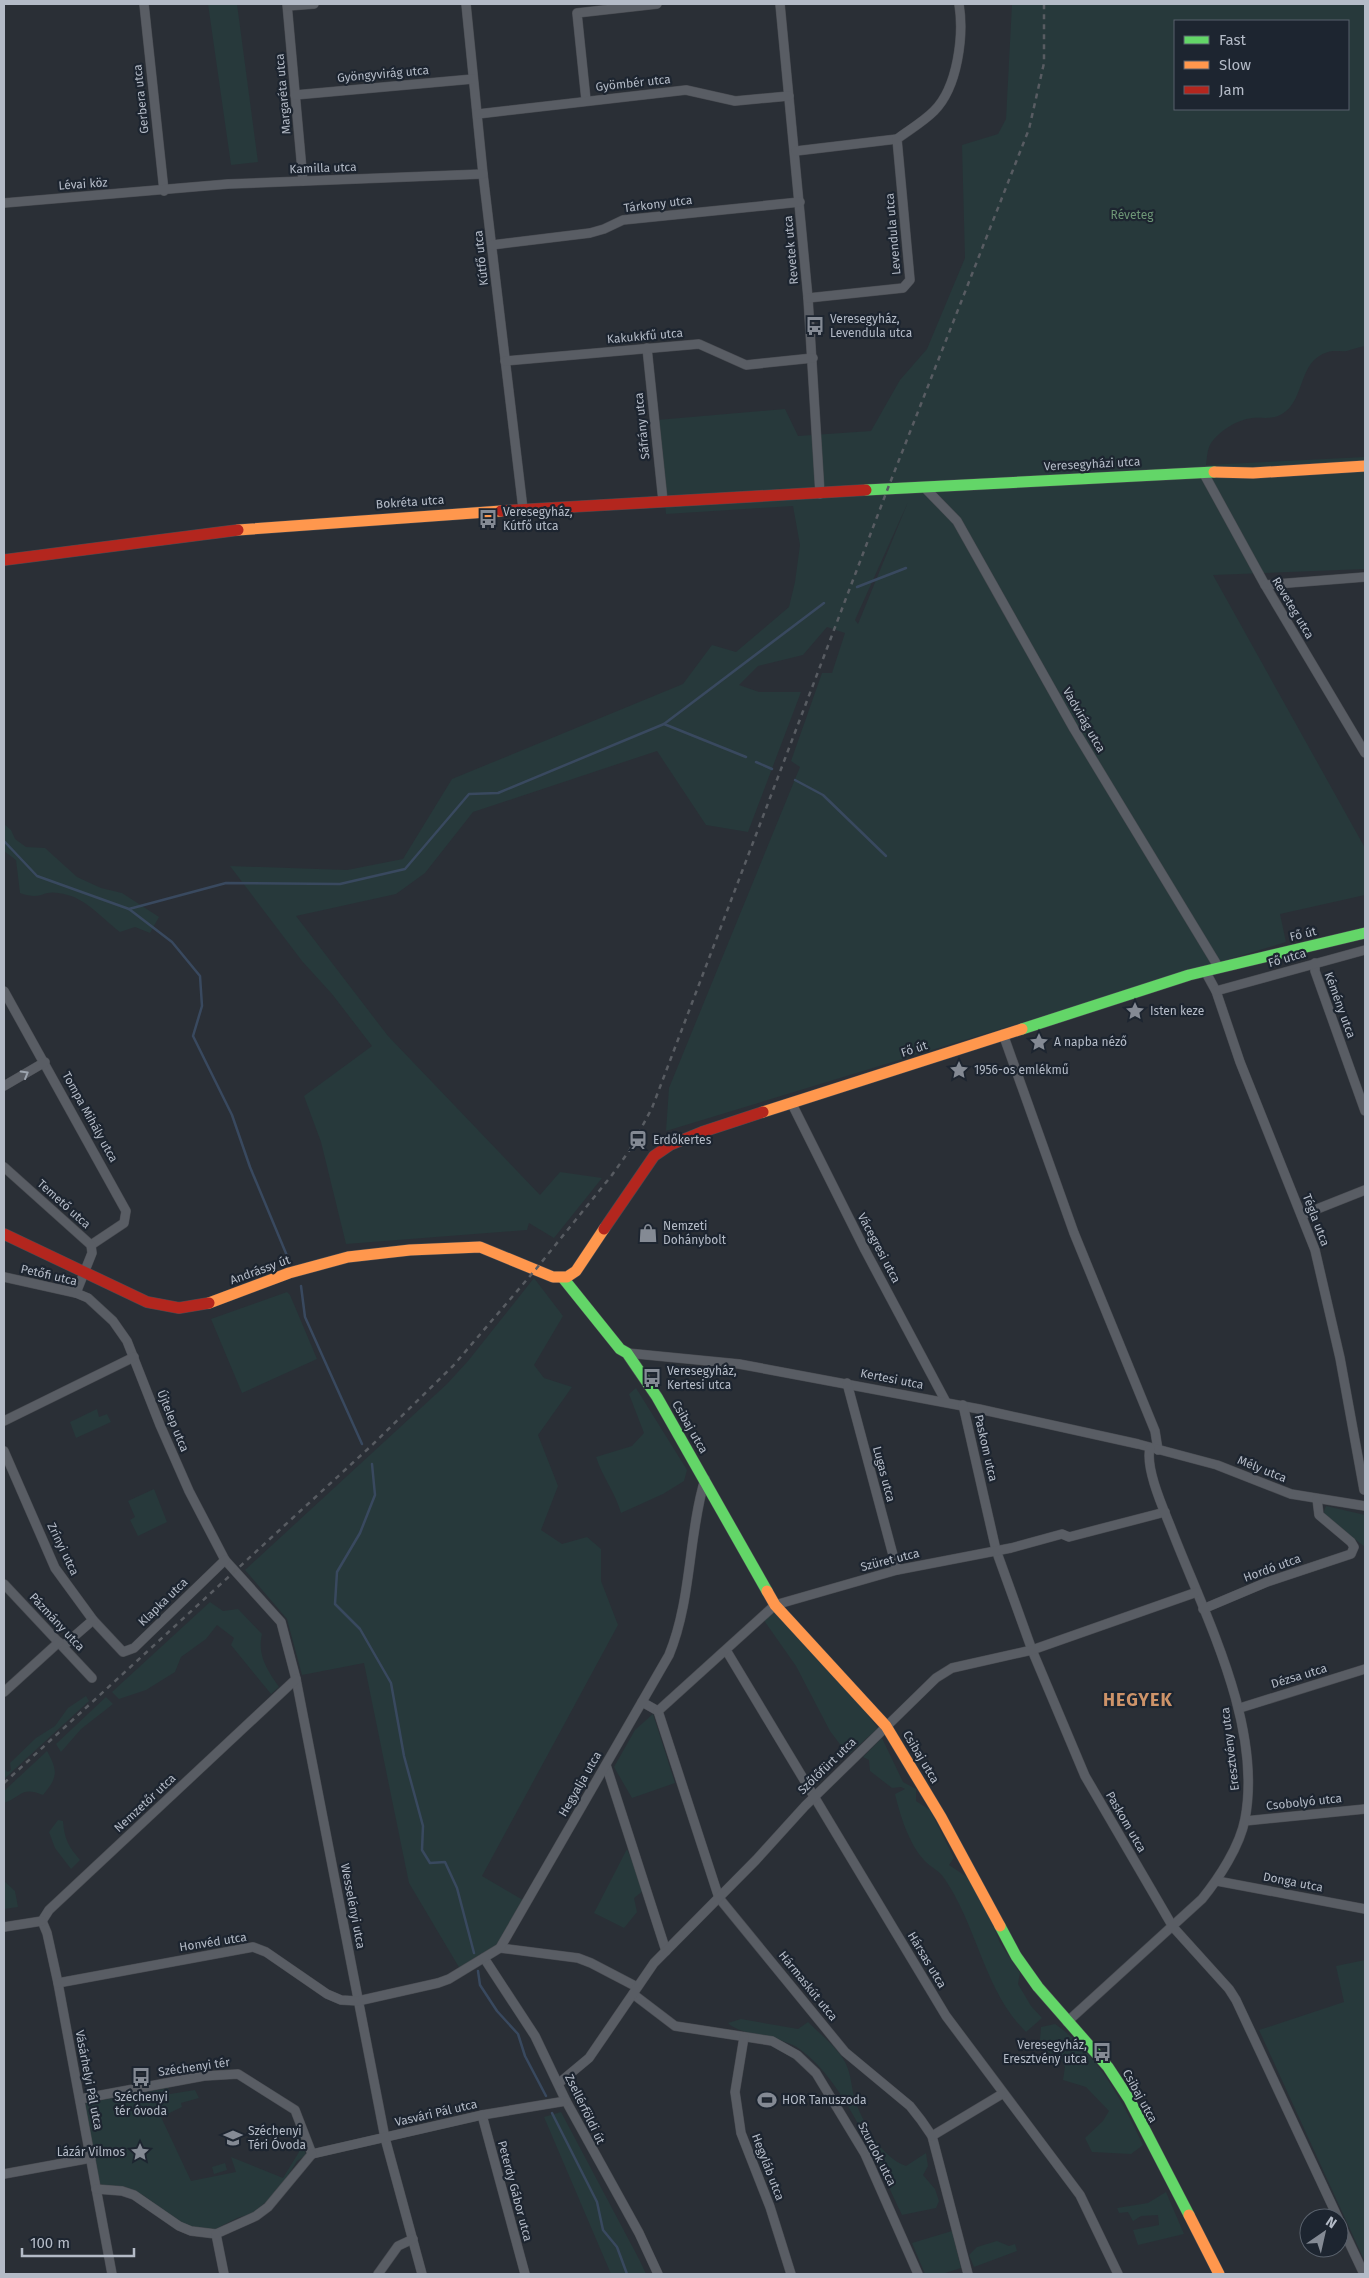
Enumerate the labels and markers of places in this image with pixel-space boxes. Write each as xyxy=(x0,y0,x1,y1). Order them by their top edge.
place label: Veresegyház, Levendula utca xyxy=(830,312,912,340)
bus stop icon: Veresegyház, Levendula utca xyxy=(804,315,826,337)
place label: Veresegyház, Kútfő utca xyxy=(503,505,573,533)
bus stop icon: Veresegyház, Kútfő utca xyxy=(477,508,499,530)
place icon: Isten keze xyxy=(1124,1000,1146,1022)
place label: Isten keze xyxy=(1150,1004,1204,1018)
place icon: A napba néző xyxy=(1028,1031,1050,1053)
place label: A napba néző xyxy=(1054,1035,1127,1049)
place icon: 1956-os emlékmű xyxy=(948,1059,970,1081)
place label: 1956-os emlékmű xyxy=(974,1063,1069,1077)
station icon: Erdőkertes xyxy=(627,1129,649,1151)
place label: Erdőkertes xyxy=(653,1133,712,1147)
place label: Nemzeti Dohánybolt xyxy=(663,1219,727,1247)
shop icon: Nemzeti Dohánybolt xyxy=(637,1222,659,1244)
place label: Veresegyház, Kertesi utca xyxy=(667,1364,737,1392)
bus stop icon: Veresegyház, Kertesi utca xyxy=(641,1367,663,1389)
place label: Veresegyház, Eresztvény utca xyxy=(1003,2038,1087,2066)
bus stop icon: Veresegyház, Eresztvény utca xyxy=(1091,2041,1113,2063)
bus stop icon: Széchenyi tér óvoda xyxy=(130,2066,152,2088)
sports icon: HOR Tanuszoda xyxy=(756,2089,778,2111)
place label: Széchenyi tér óvoda xyxy=(114,2090,168,2118)
place label: HOR Tanuszoda xyxy=(782,2093,867,2107)
place label: Széchenyi Téri Óvoda xyxy=(248,2124,306,2152)
school or university icon: Széchenyi Téri Óvoda xyxy=(222,2127,244,2149)
place icon: Lázár Vilmos xyxy=(129,2141,151,2163)
place label: Lázár Vilmos xyxy=(57,2145,125,2159)

